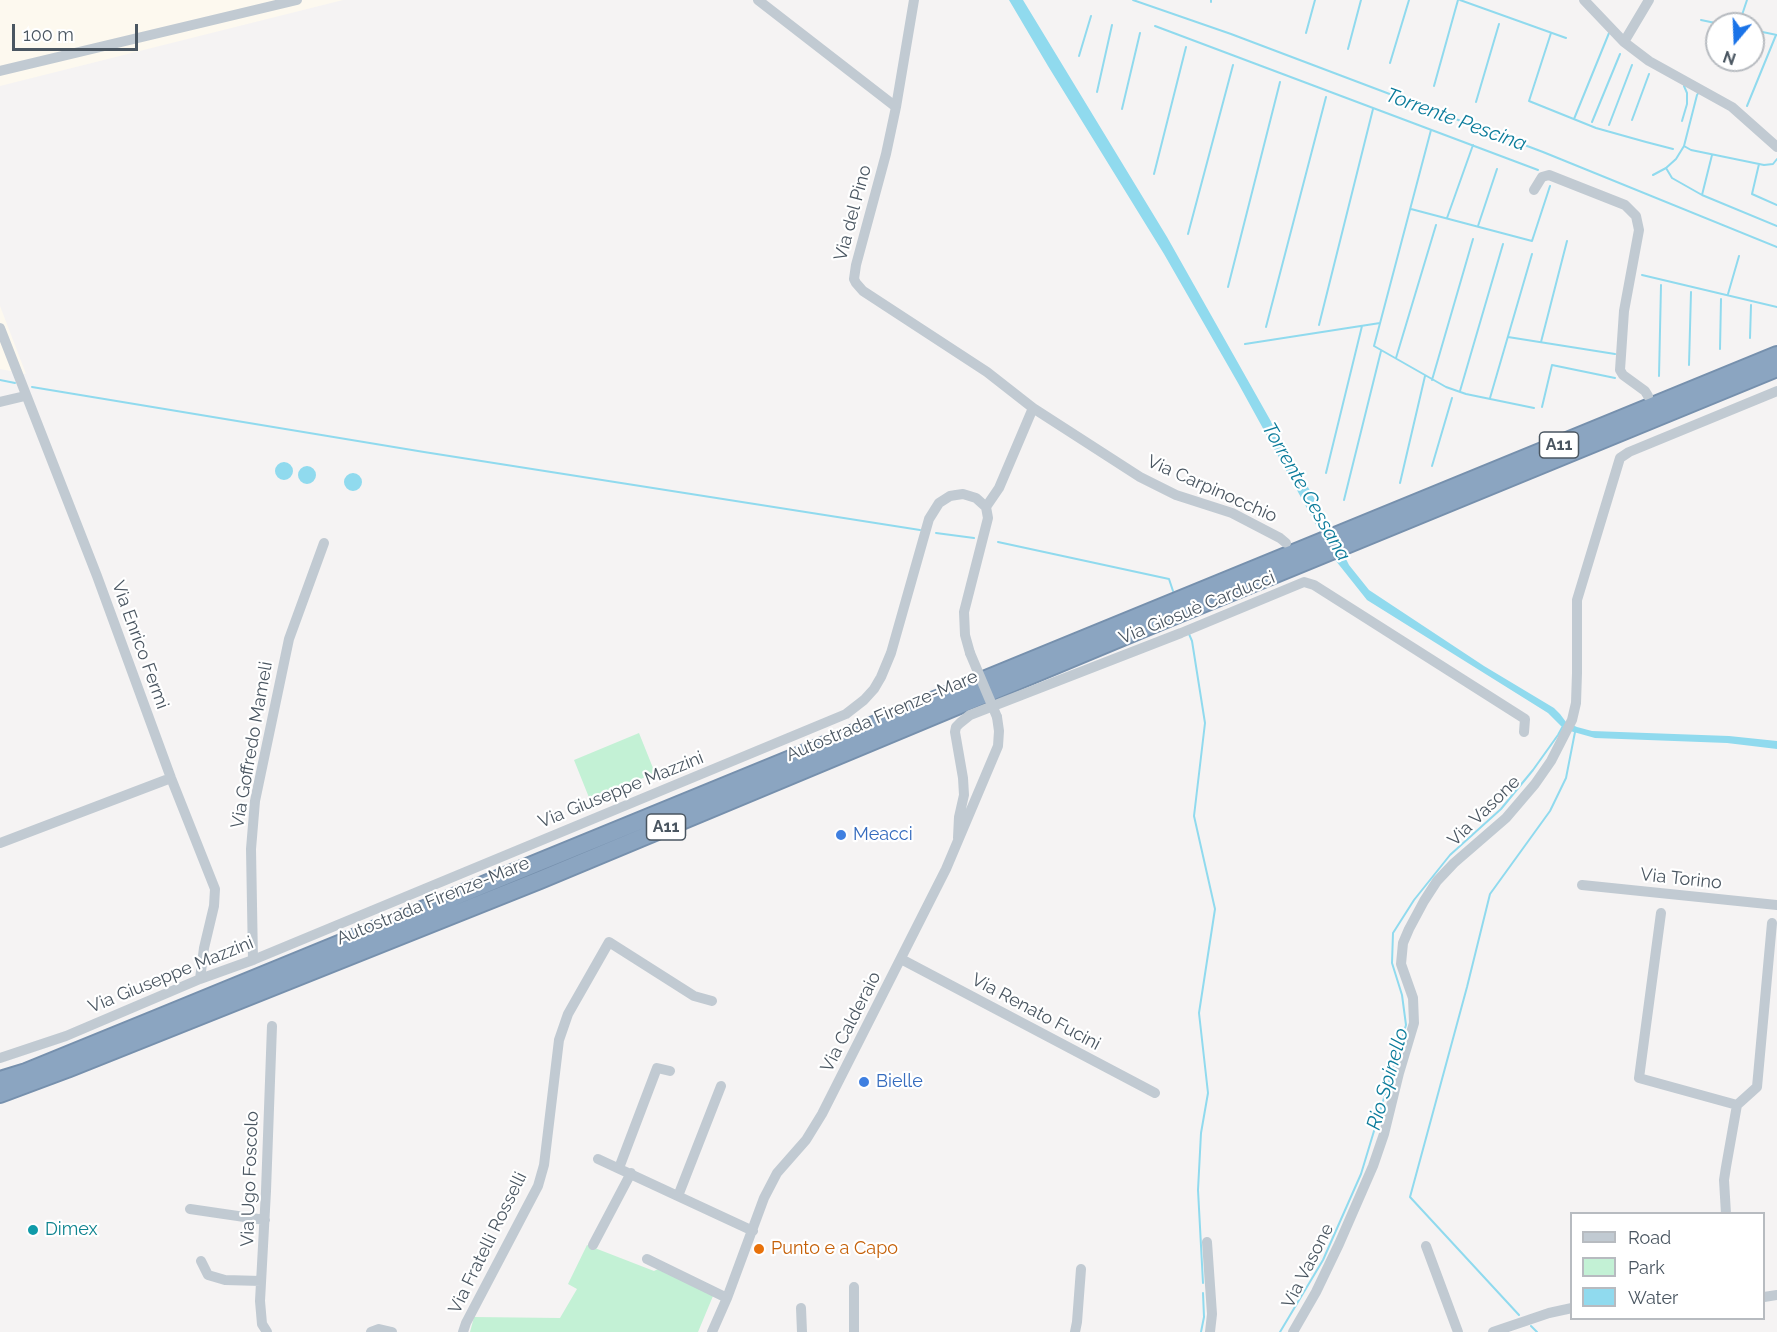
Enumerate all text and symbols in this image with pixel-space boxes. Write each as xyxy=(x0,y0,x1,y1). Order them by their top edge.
scale bar xyxy=(15,12,141,50)
north arrow xyxy=(1705,12,1765,72)
text: 100 m xyxy=(23,24,74,45)
text: N xyxy=(1721,47,1738,69)
water label: Torrente Pescina xyxy=(1382,83,1530,157)
street label: Via del Pino xyxy=(830,163,876,263)
water label: Torrente Cessana xyxy=(1257,419,1355,565)
road number: A11 xyxy=(1540,432,1578,458)
street label: Via Carpinocchio xyxy=(1144,451,1280,527)
street label: Via Giosuè Carducci xyxy=(1116,567,1278,649)
street label: Via Enrico Fermi xyxy=(107,578,173,712)
street label: Via Goffredo Mameli xyxy=(227,660,277,830)
street label: Autostrada Firenze-Mare xyxy=(783,666,981,766)
street label: Via Giuseppe Mazzini xyxy=(535,747,707,833)
street label: Via Vasone xyxy=(1443,771,1525,851)
road number: A11 xyxy=(646,814,686,840)
place label: Meacci xyxy=(853,824,913,846)
marker: Meacci xyxy=(834,828,848,842)
street label: Autostrada Firenze-Mare xyxy=(333,852,533,950)
street label: Via Torino xyxy=(1639,864,1723,894)
street label: Via Giuseppe Mazzini xyxy=(85,932,257,1018)
street label: Via Calderaio xyxy=(816,968,886,1076)
street label: Via Renato Fucini xyxy=(968,969,1104,1055)
water label: Rio Spinello xyxy=(1362,1025,1414,1133)
place label: Bielle xyxy=(876,1071,923,1093)
marker: Bielle xyxy=(857,1075,871,1089)
street label: Via Ugo Foscolo xyxy=(237,1111,263,1247)
street label: Via Fratelli Rosselli xyxy=(444,1169,532,1317)
legend xyxy=(1570,1212,1765,1320)
place label: Dimex xyxy=(45,1219,98,1241)
street label: Via Vasone xyxy=(1277,1220,1339,1312)
marker: Dimex xyxy=(26,1223,40,1237)
text: Road xyxy=(1628,1227,1671,1248)
place label: Punto e a Capo xyxy=(771,1238,898,1260)
marker: Punto e a Capo xyxy=(752,1242,766,1256)
text: Park xyxy=(1628,1257,1665,1278)
text: Water xyxy=(1628,1287,1678,1308)

